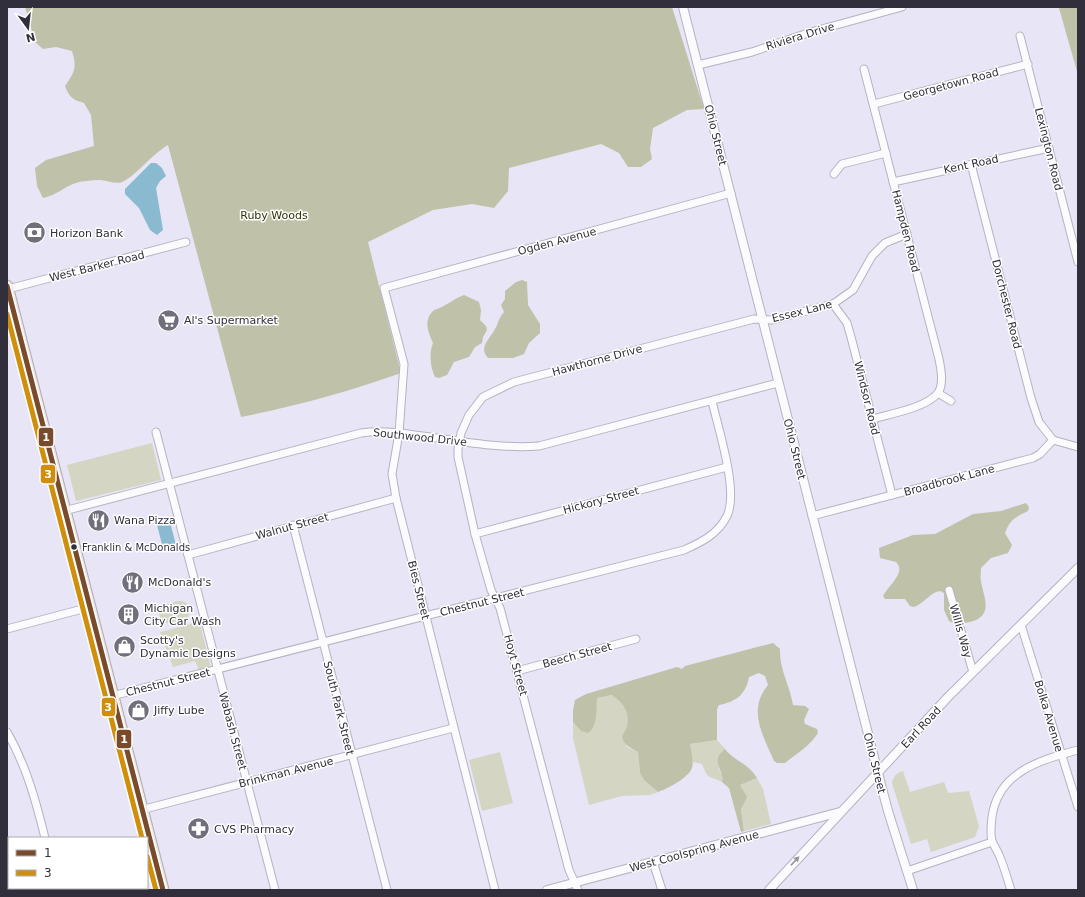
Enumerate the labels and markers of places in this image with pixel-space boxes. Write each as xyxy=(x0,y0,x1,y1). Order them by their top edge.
bank icon: Horizon Bank xyxy=(21,220,47,246)
place label: Horizon Bank xyxy=(50,227,124,240)
supermarket icon: Al's Supermarket xyxy=(155,307,181,333)
place label: Al's Supermarket xyxy=(184,314,279,327)
restaurant icon: Wana Pizza xyxy=(85,507,111,533)
place label: Wana Pizza xyxy=(114,514,176,527)
marker: Franklin & McDonalds xyxy=(69,542,79,552)
place label: Franklin & McDonalds xyxy=(82,542,190,553)
restaurant icon: McDonald's xyxy=(120,569,146,595)
place label: McDonald's xyxy=(148,576,212,589)
building icon: Michigan City Car Wash xyxy=(115,601,141,627)
place label: Michigan City Car Wash xyxy=(144,602,221,628)
shop icon: Scotty's Dynamic Designs xyxy=(112,633,138,659)
place label: Scotty's Dynamic Designs xyxy=(140,634,236,660)
shop icon: Jiffy Lube xyxy=(125,697,151,723)
place label: Jiffy Lube xyxy=(153,704,205,717)
pharmacy icon: CVS Pharmacy xyxy=(186,816,212,842)
place label: CVS Pharmacy xyxy=(214,823,295,836)

